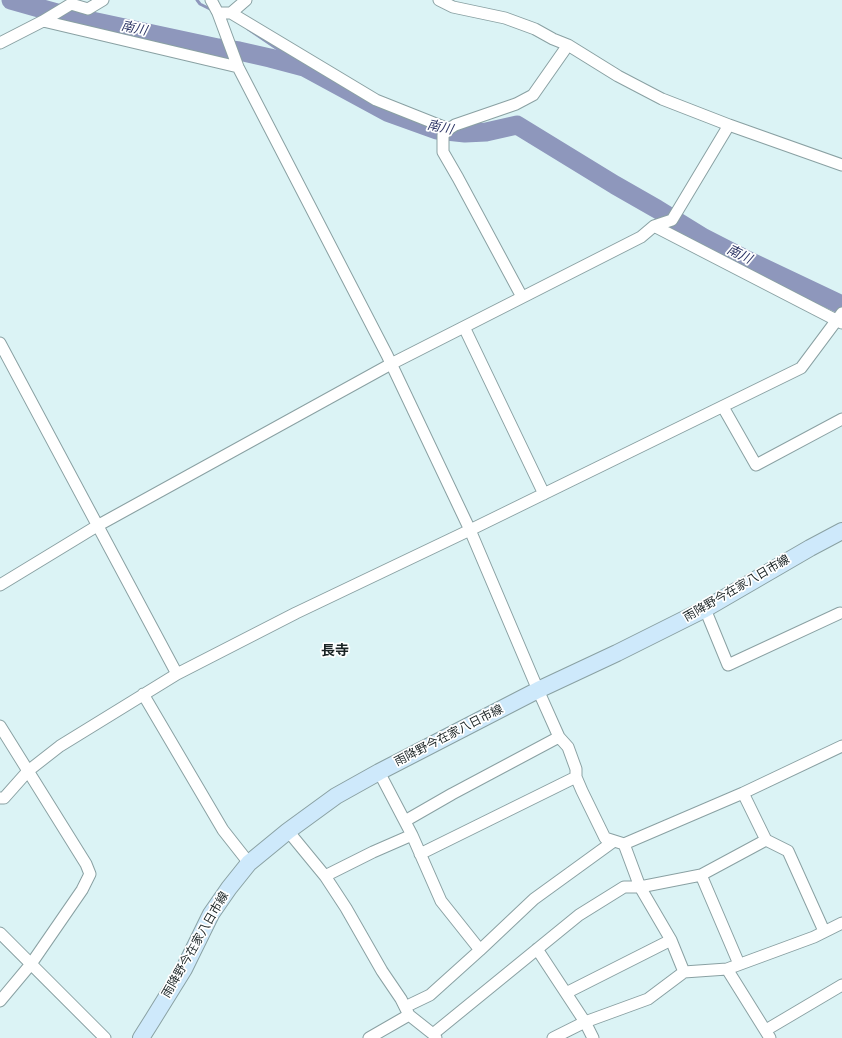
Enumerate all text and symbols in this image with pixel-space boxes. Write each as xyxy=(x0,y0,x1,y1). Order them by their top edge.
water label: 南川 xyxy=(120,19,148,39)
water label: 南川 xyxy=(426,118,454,138)
water label: 南川 xyxy=(724,242,754,268)
street label: 雨降野今在家八日市線 xyxy=(681,553,793,625)
district label: 長寺 xyxy=(321,643,349,659)
street label: 雨降野今在家八日市線 xyxy=(392,702,506,770)
street label: 雨降野今在家八日市線 xyxy=(160,889,232,1001)

